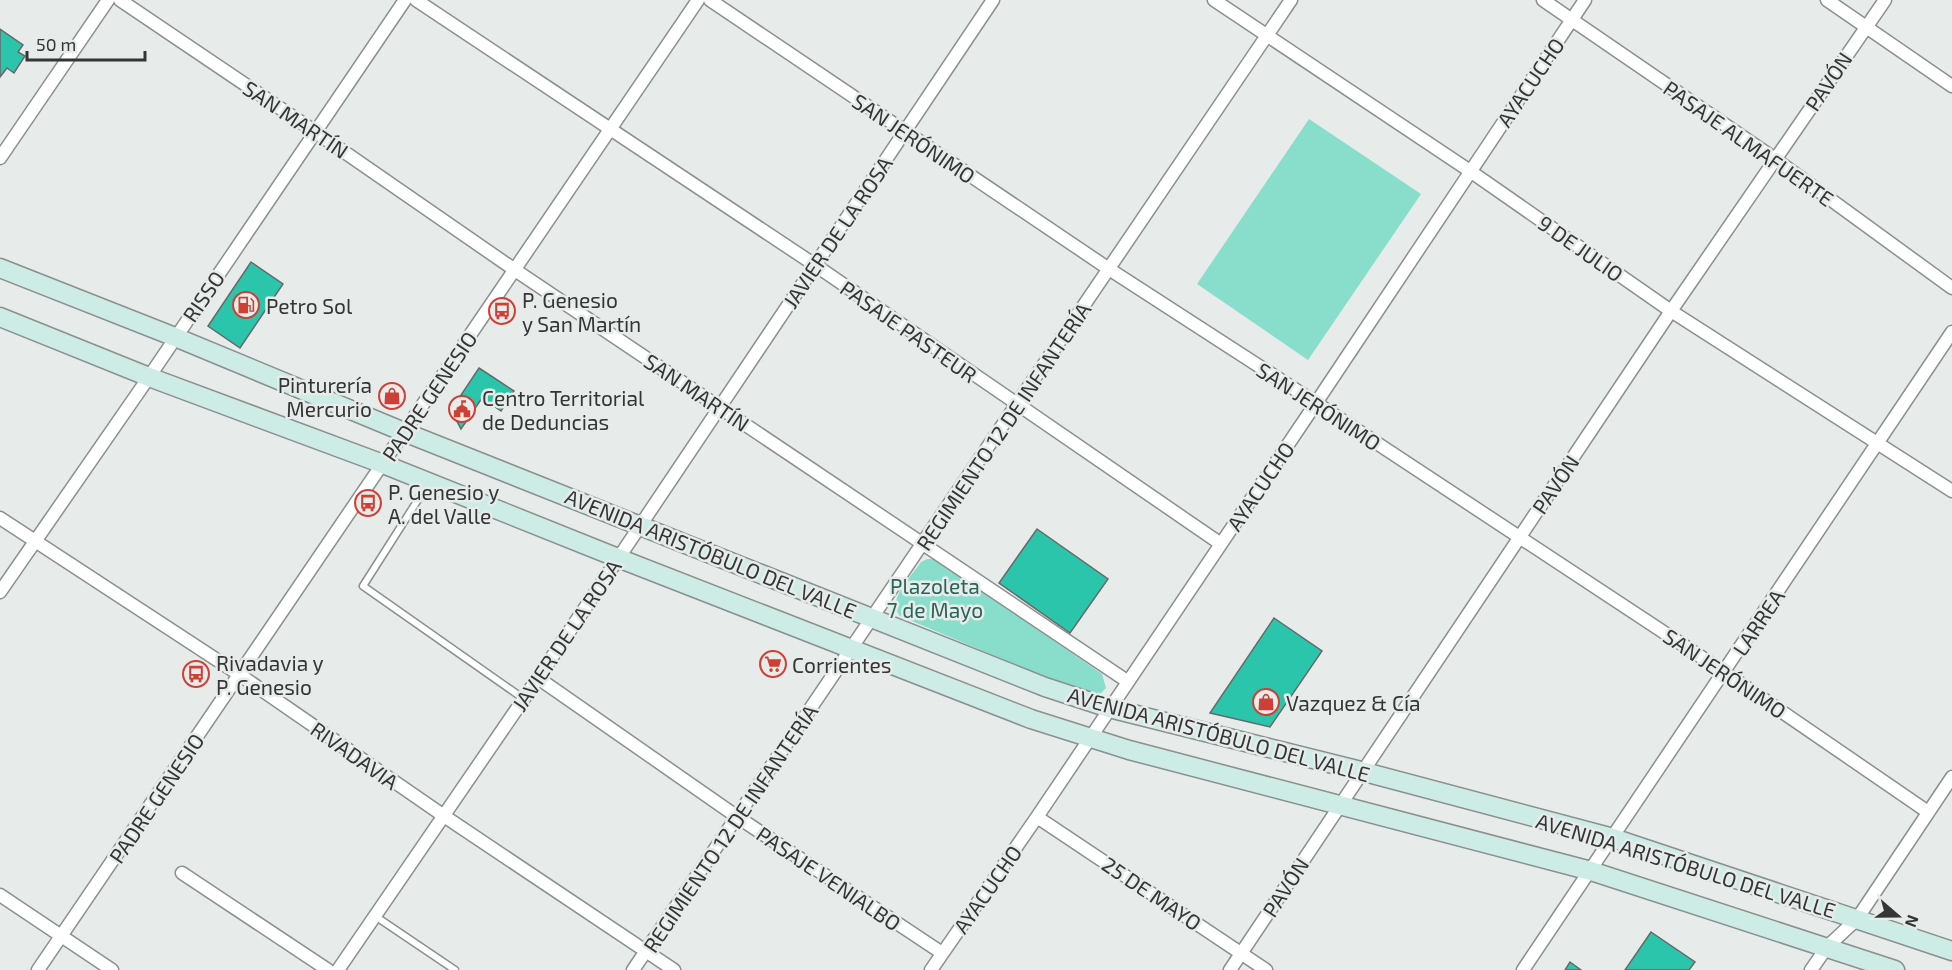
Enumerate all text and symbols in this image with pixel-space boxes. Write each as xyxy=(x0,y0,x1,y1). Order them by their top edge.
scale bar xyxy=(27,24,146,62)
text: 50 m xyxy=(36,33,76,55)
street label: AYACUCHO xyxy=(1491,33,1569,131)
street label: PAVÓN xyxy=(1799,47,1857,115)
street label: SAN MARTÍN xyxy=(239,75,353,163)
street label: PASAJE ALMAFUERTE xyxy=(1659,75,1839,211)
street label: SAN JERÓNIMO xyxy=(848,88,980,188)
street label: JAVIER DE LA ROSA xyxy=(777,151,897,313)
street label: 9 DE JULIO xyxy=(1534,210,1628,286)
street label: RISSO xyxy=(177,266,229,326)
street label: PASAJE PASTEUR xyxy=(836,275,982,387)
place label: P. Genesio y San Martín xyxy=(522,287,641,336)
fuel station icon: Petro Sol xyxy=(231,290,261,320)
place label: Petro Sol xyxy=(266,293,353,318)
bus stop icon: P. Genesio y San Martín xyxy=(487,296,517,326)
street label: REGIMIENTO 12 DE INFANTERÍA xyxy=(911,297,1095,555)
street label: PADRE GENESIO xyxy=(376,326,482,466)
street label: SAN MARTÍN xyxy=(640,348,754,436)
street label: SAN JERÓNIMO xyxy=(1252,357,1386,455)
place label: Pinturería Mercurio xyxy=(278,372,372,421)
shop icon: Pinturería Mercurio xyxy=(377,381,407,411)
place label: Centro Territorial de Deduncias xyxy=(482,385,645,434)
public building icon: Centro Territorial de Deduncias xyxy=(447,394,477,424)
street label: AYACUCHO xyxy=(1221,437,1299,535)
street label: PAVÓN xyxy=(1526,450,1584,518)
place label: P. Genesio y A. del Valle xyxy=(388,479,499,528)
street label: AVENIDA ARISTÓBULO DEL VALLE xyxy=(562,483,860,623)
bus stop icon: P. Genesio y A. del Valle xyxy=(353,488,383,518)
street label: JAVIER DE LA ROSA xyxy=(506,554,626,716)
park label: Plazoleta 7 de Mayo xyxy=(887,573,983,622)
street label: LARREA xyxy=(1727,584,1789,660)
street label: SAN JERÓNIMO xyxy=(1659,623,1791,723)
supermarket icon: Corrientes xyxy=(758,649,788,679)
place label: Rivadavia y P. Genesio xyxy=(216,650,324,699)
place label: Corrientes xyxy=(792,652,891,677)
bus stop icon: Rivadavia y P. Genesio xyxy=(181,659,211,689)
street label: AVENIDA ARISTÓBULO DEL VALLE xyxy=(1065,682,1373,786)
shop icon: Vazquez & Cía xyxy=(1251,687,1281,717)
place label: Vazquez & Cía xyxy=(1286,690,1421,715)
street label: REGIMIENTO 12 DE INFANTERÍA xyxy=(638,699,822,957)
street label: RIVADAVIA xyxy=(306,716,404,794)
street label: PADRE GENESIO xyxy=(103,728,209,868)
street label: AVENIDA ARISTÓBULO DEL VALLE xyxy=(1533,807,1839,923)
street label: PASAJE VENIALBO xyxy=(752,821,906,935)
street label: AYACUCHO xyxy=(948,840,1026,938)
street label: 25 DE MAYO xyxy=(1098,851,1206,935)
street label: PAVÓN xyxy=(1257,853,1313,921)
north arrow xyxy=(1868,886,1928,946)
text: N xyxy=(1902,913,1923,930)

